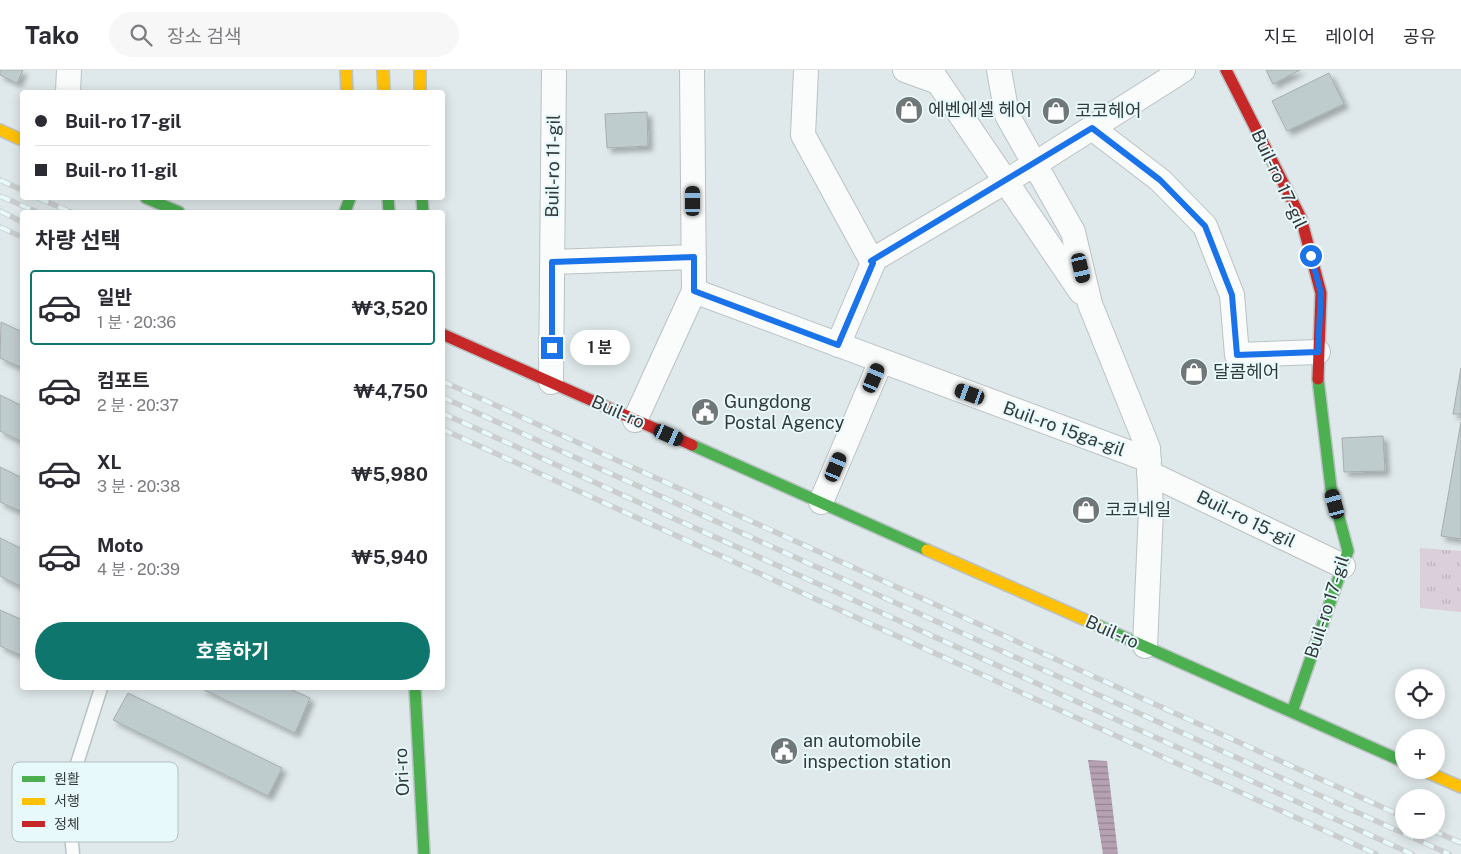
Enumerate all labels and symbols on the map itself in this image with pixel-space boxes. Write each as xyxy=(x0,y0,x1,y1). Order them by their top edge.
shop icon: 에벤에셀 헤어 xyxy=(894,95,924,125)
shop icon: 코코헤어 xyxy=(1041,96,1071,126)
place label: 에벤에셀 헤어 xyxy=(928,99,1032,120)
place label: 코코헤어 xyxy=(1075,100,1141,121)
street label: Buil-ro 11-gil xyxy=(541,114,564,218)
street label: Buil-ro 17-gil xyxy=(1247,126,1311,232)
car xyxy=(685,186,700,216)
route start xyxy=(1300,245,1322,267)
car xyxy=(1070,252,1091,284)
callout: 1 분 xyxy=(570,330,630,366)
route end xyxy=(541,337,563,359)
shop icon: 달콤헤어 xyxy=(1179,357,1209,387)
car xyxy=(861,361,886,395)
place label: 달콤헤어 xyxy=(1213,361,1279,382)
car xyxy=(953,382,986,406)
street label: Buil-ro xyxy=(588,391,648,433)
place label: Gungdong Postal Agency xyxy=(724,391,845,433)
public building icon: Gungdong Postal Agency xyxy=(690,397,720,427)
street label: Buil-ro 15ga-gil xyxy=(1000,397,1128,460)
car xyxy=(652,422,685,448)
car xyxy=(823,450,848,484)
street label: Buil-ro 15-gil xyxy=(1193,486,1299,552)
car xyxy=(1323,488,1346,520)
shop icon: 코코네일 xyxy=(1071,495,1101,525)
place label: 코코네일 xyxy=(1105,499,1171,520)
street label: Buil-ro 17-gil xyxy=(1300,553,1353,661)
street label: Buil-ro xyxy=(1082,611,1142,653)
place label: an automobile inspection station xyxy=(803,730,951,772)
public building icon: an automobile inspection station xyxy=(769,736,799,766)
street label: Ori-ro xyxy=(390,747,413,797)
legend xyxy=(12,762,178,842)
text: 원활 xyxy=(54,771,80,787)
text: 서행 xyxy=(54,793,80,809)
text: 정체 xyxy=(54,816,80,832)

